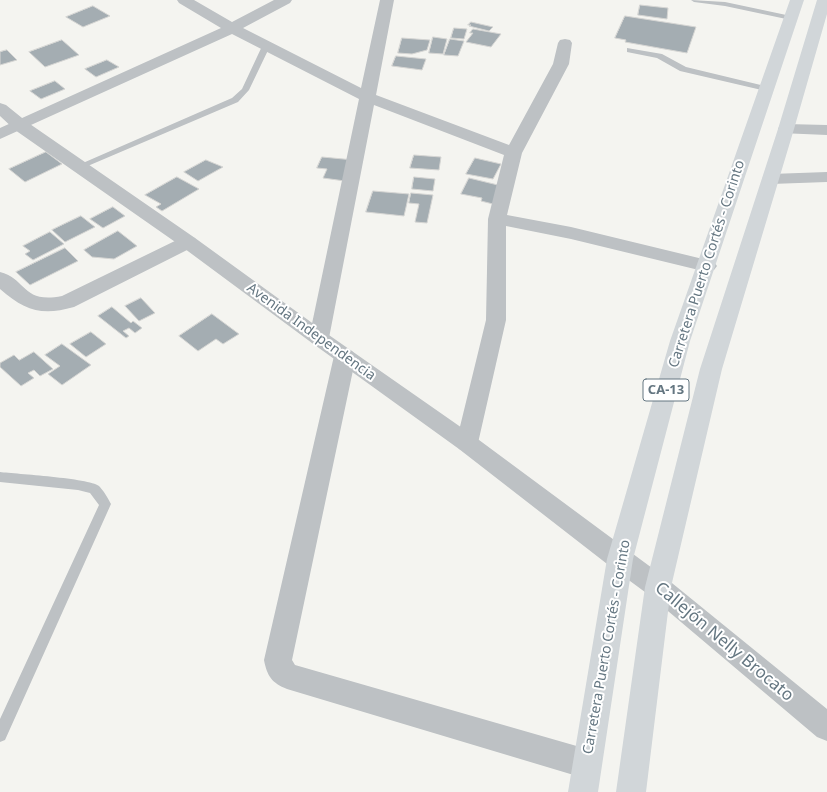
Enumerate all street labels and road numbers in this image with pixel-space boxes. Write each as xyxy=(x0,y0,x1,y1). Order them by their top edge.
street label: Carretera Puerto Cortés - Corinto xyxy=(665,158,749,370)
street label: Avenida Independencia xyxy=(243,280,379,384)
road number: CA-13 xyxy=(643,379,689,401)
street label: Carretera Puerto Cortés - Corinto xyxy=(580,539,634,755)
street label: Callejón Nelly Brocato xyxy=(651,578,797,706)

